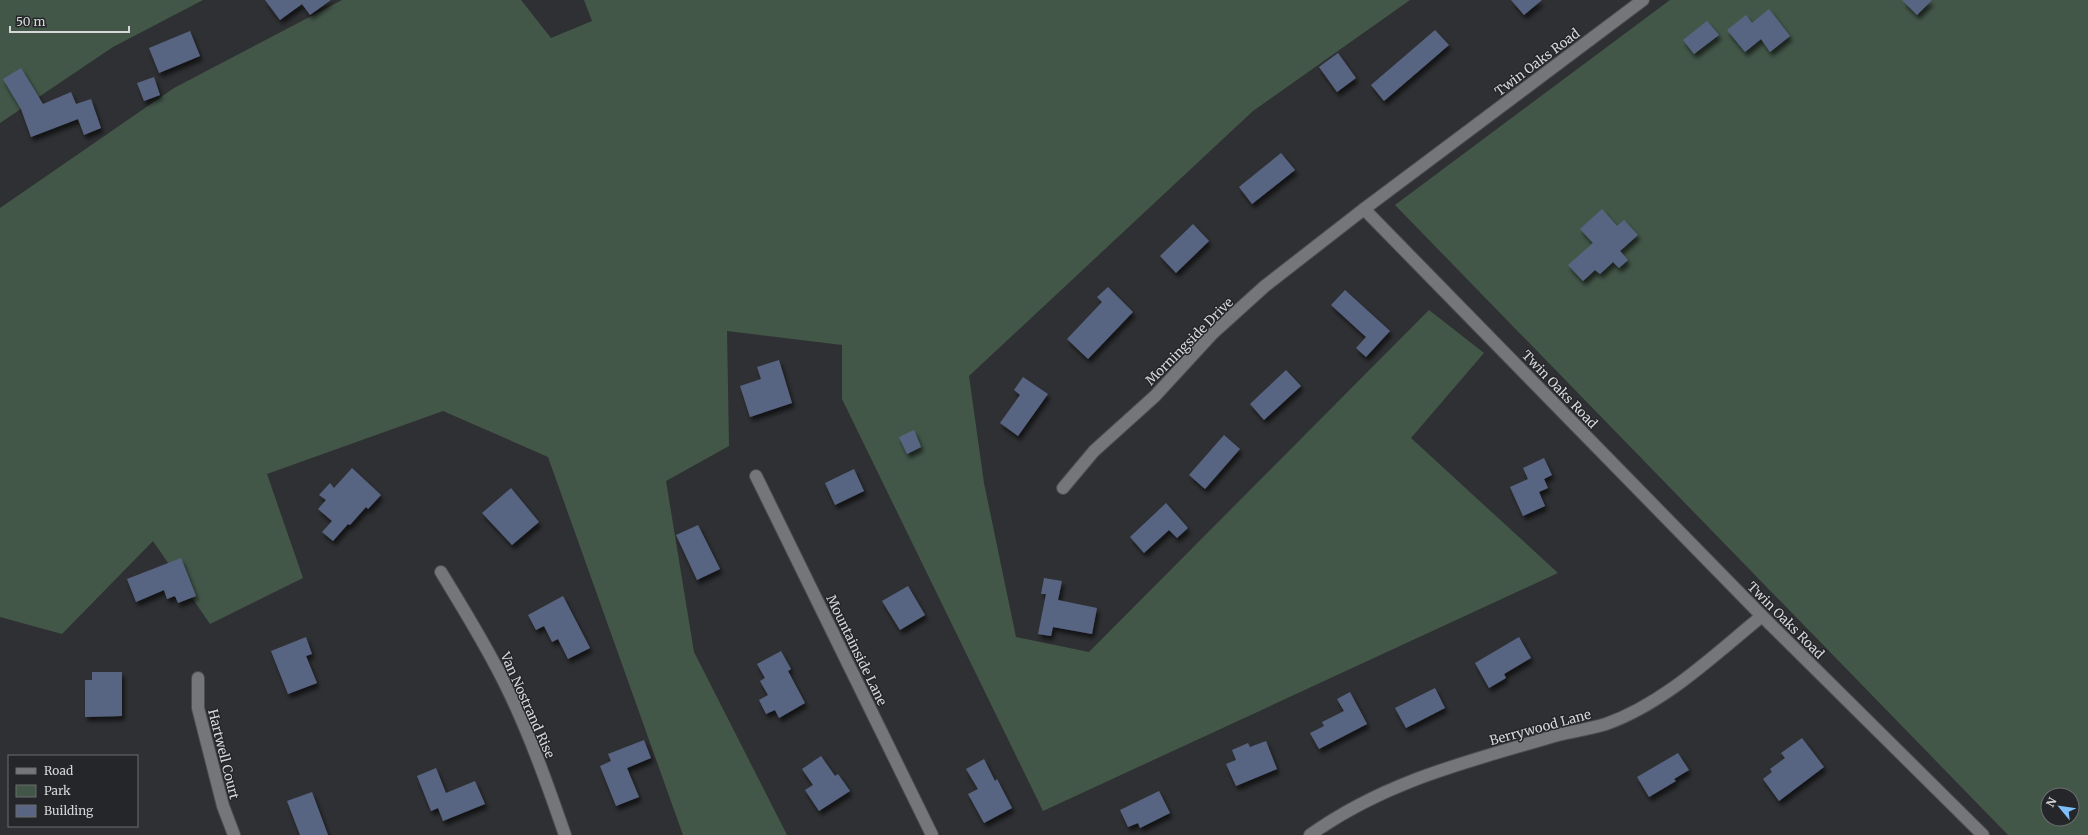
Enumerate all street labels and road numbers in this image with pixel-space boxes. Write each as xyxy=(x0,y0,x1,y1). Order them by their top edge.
street label: Twin Oaks Road xyxy=(1491,25,1583,100)
street label: Morningside Drive xyxy=(1142,294,1237,389)
street label: Twin Oaks Road xyxy=(1518,347,1601,432)
street label: Twin Oaks Road xyxy=(1744,578,1828,663)
street label: Mountainside Lane xyxy=(822,592,891,708)
street label: Van Nostrand Rise xyxy=(496,649,559,761)
street label: Berrywood Lane xyxy=(1488,706,1593,749)
street label: Hartwell Court xyxy=(204,707,243,801)

